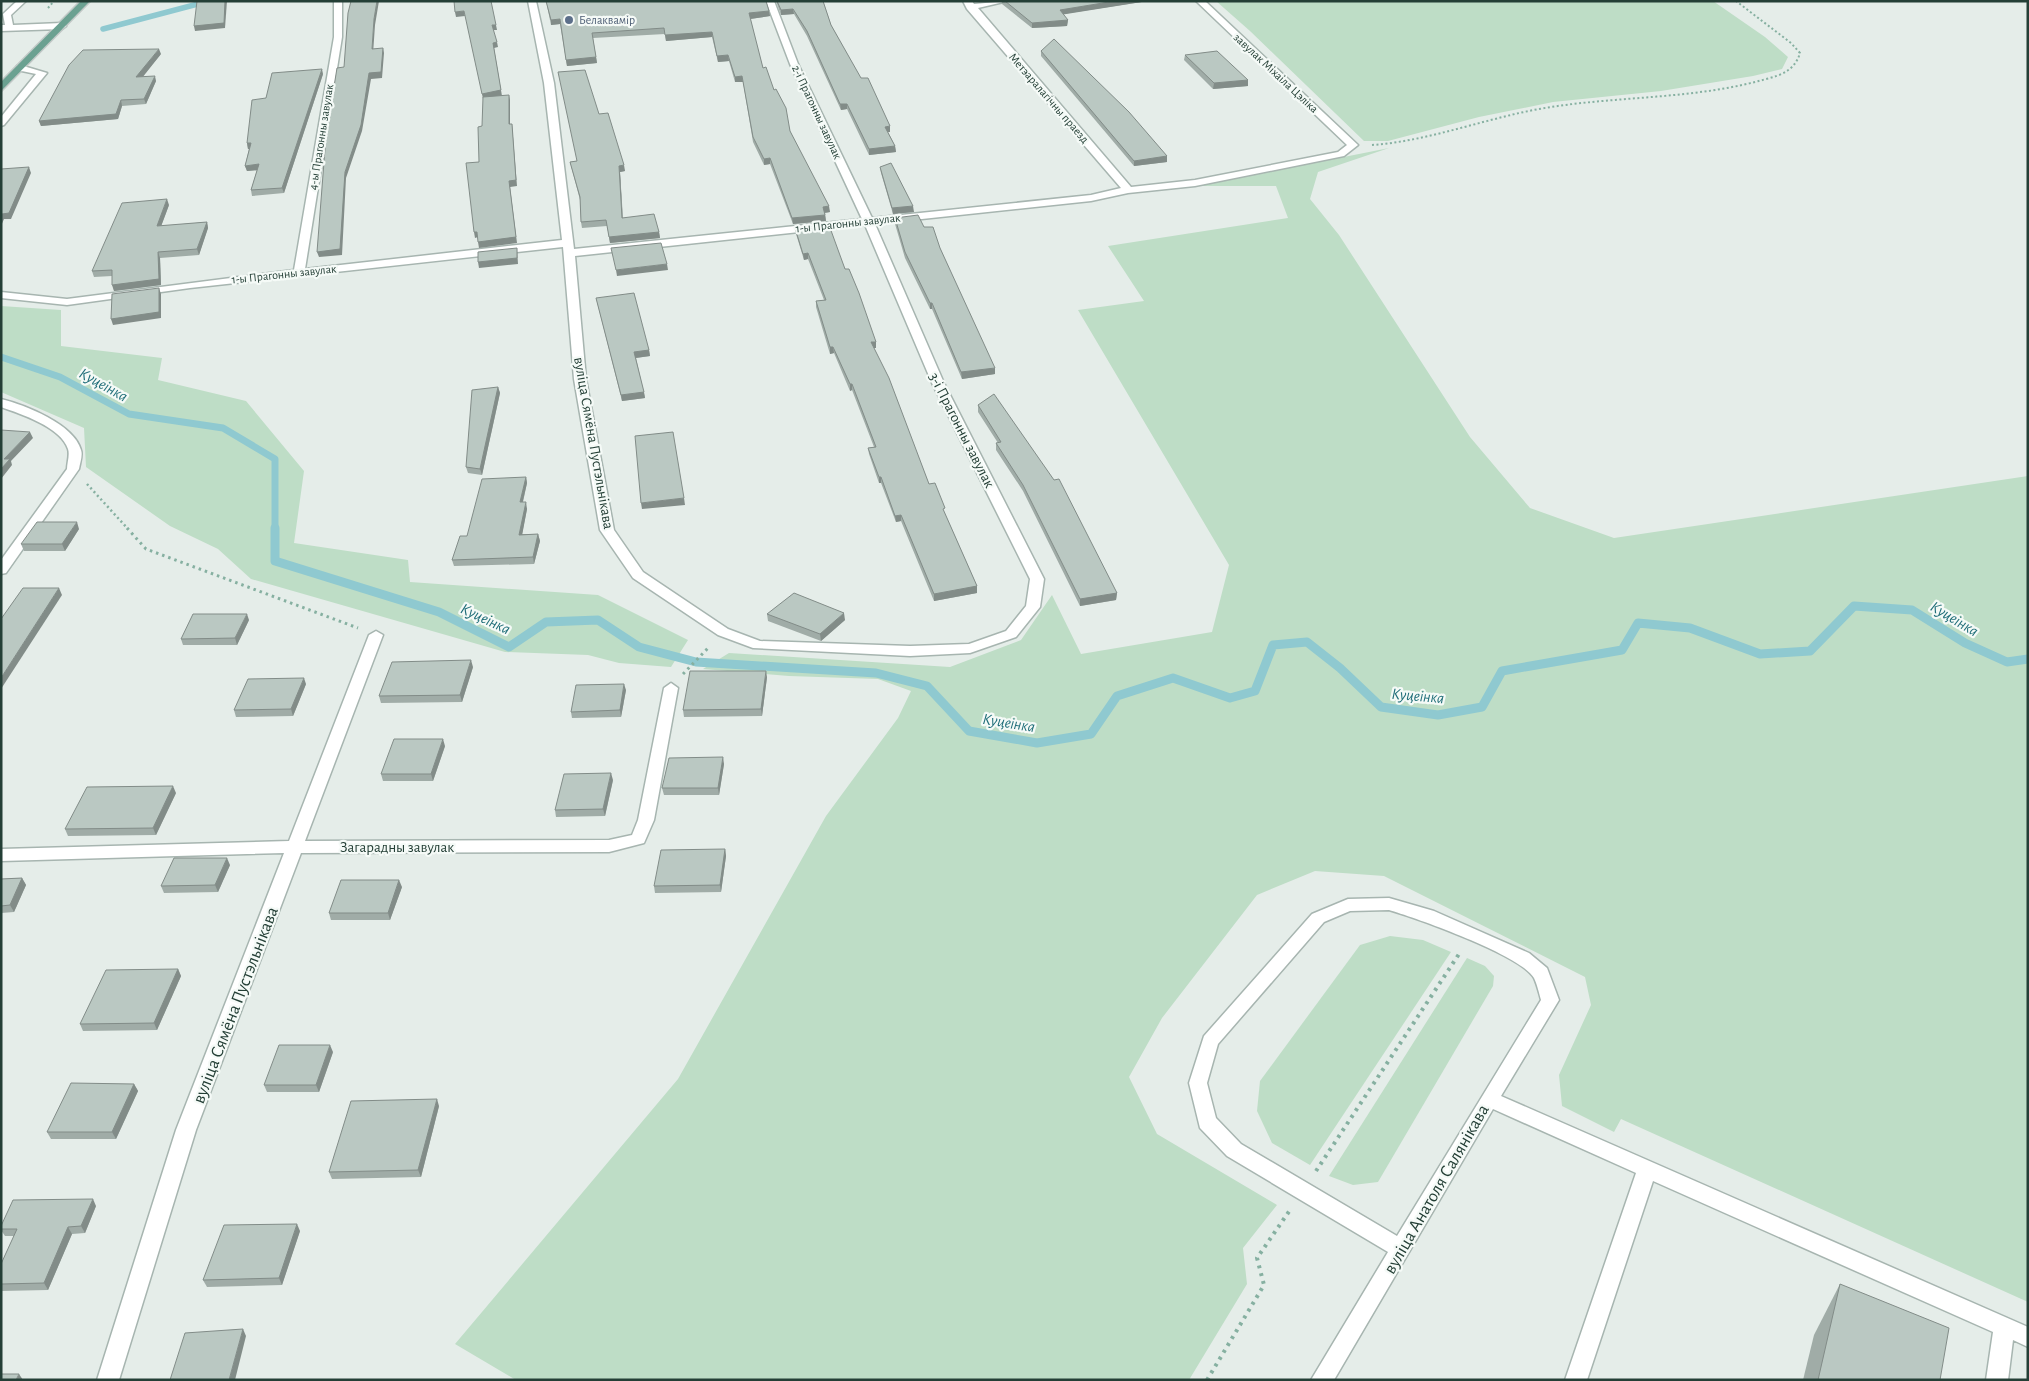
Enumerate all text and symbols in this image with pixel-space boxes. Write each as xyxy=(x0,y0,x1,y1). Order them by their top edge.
marker: Белаквамір xyxy=(563,14,575,26)
place label: Белаквамір xyxy=(579,14,635,26)
street label: завулак Міхаіла Цэліка xyxy=(1231,31,1321,116)
street label: Метэаралагічны праезд xyxy=(1007,51,1091,145)
street label: 2-і Прагонны завулак xyxy=(789,63,844,162)
street label: 4-ы Прагонны завулак xyxy=(307,83,336,191)
street label: 1-ы Прагонны завулак xyxy=(795,211,902,235)
street label: 1-ы Прагонны завулак xyxy=(231,262,338,286)
street label: вуліца Сямёна Пустэльнікава xyxy=(571,356,616,530)
water label: Куцеінка xyxy=(77,365,131,405)
street label: 3-і Прагонны завулак xyxy=(926,370,997,490)
water label: Куцеінка xyxy=(1928,598,1981,639)
water label: Куцеінка xyxy=(458,601,513,637)
water label: Куцеінка xyxy=(1391,686,1445,706)
water label: Куцеінка xyxy=(982,711,1036,735)
street label: Загарадны завулак xyxy=(340,840,454,855)
street label: вуліца Сямёна Пустэльнікава xyxy=(190,904,282,1106)
street label: вуліца Анатоля Салянікава xyxy=(1381,1102,1493,1277)

